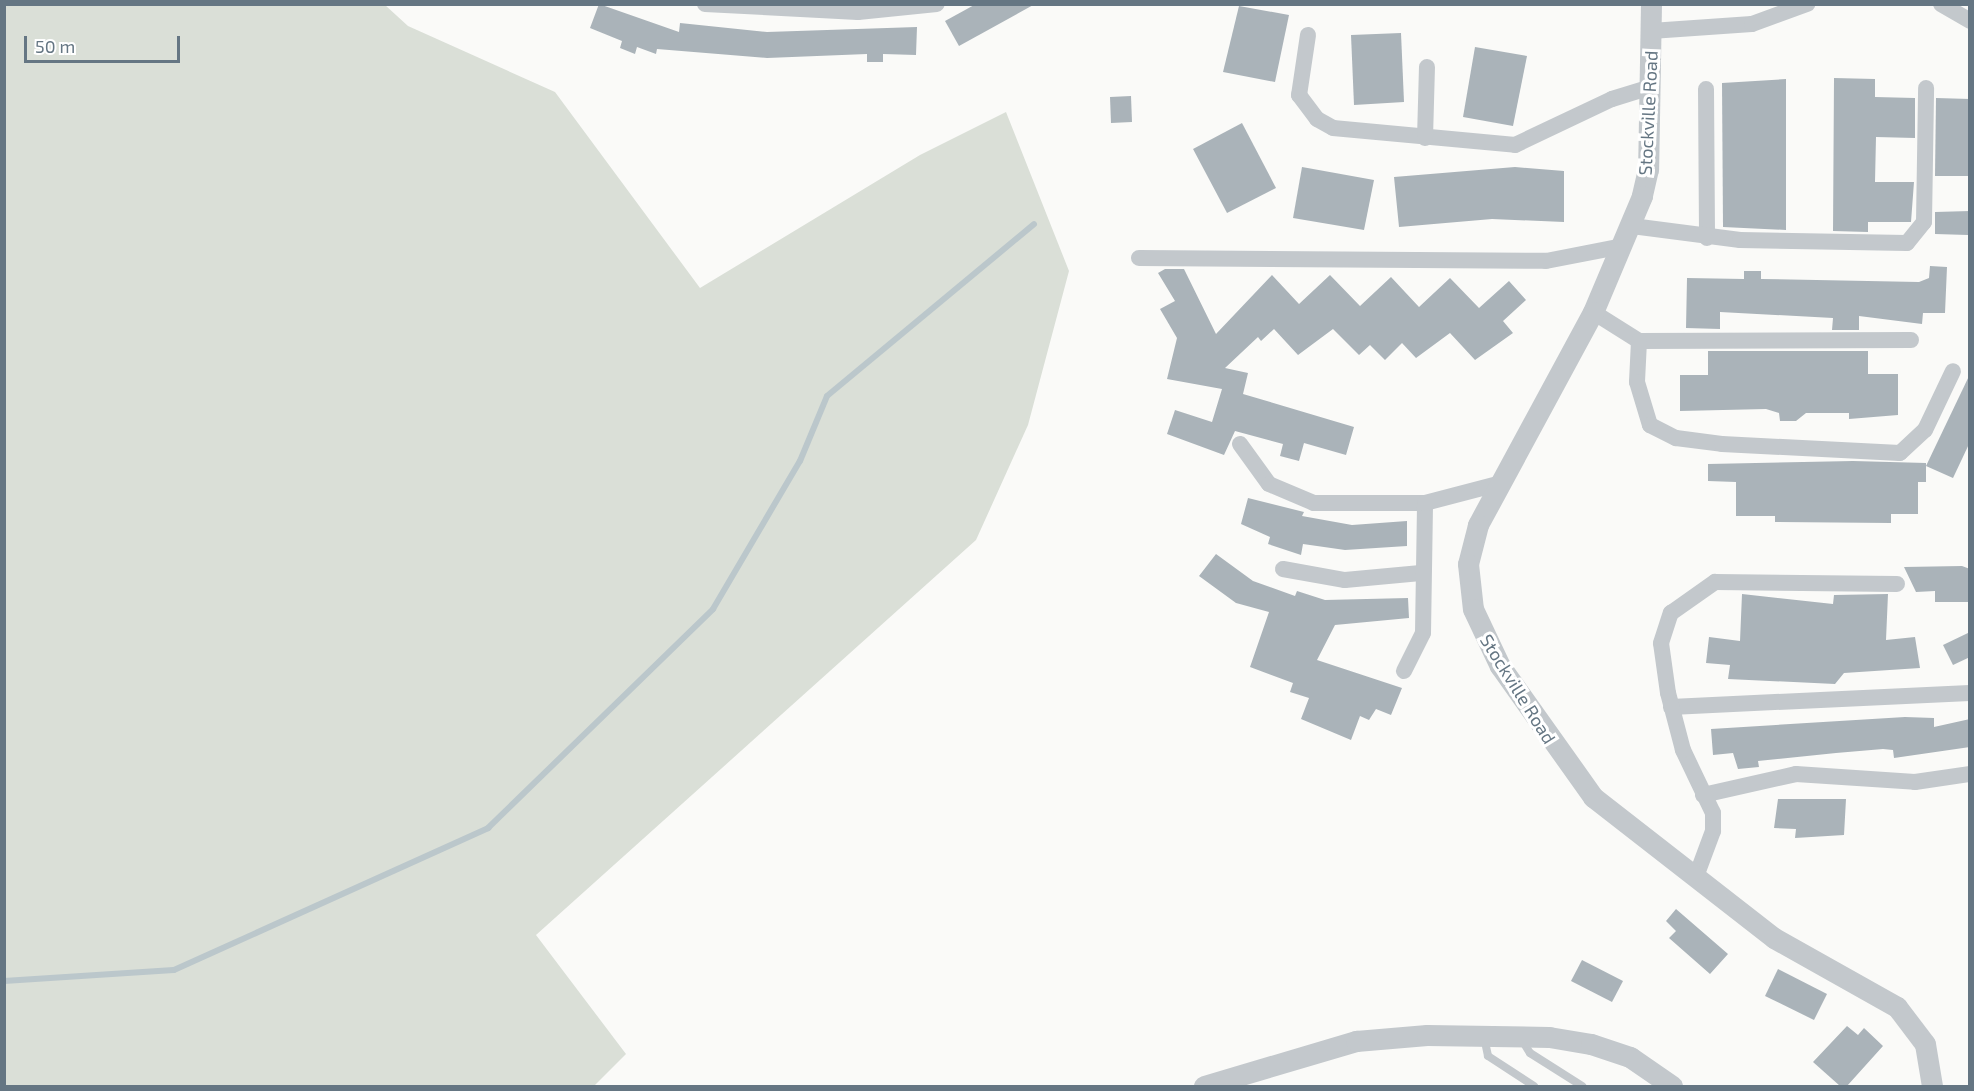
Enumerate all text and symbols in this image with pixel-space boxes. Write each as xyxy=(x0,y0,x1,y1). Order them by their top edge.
scale bar xyxy=(27,24,183,62)
text: 50 m xyxy=(35,35,75,57)
street label: Stockville Road xyxy=(1634,50,1662,176)
street label: Stockville Road xyxy=(1476,630,1560,748)

